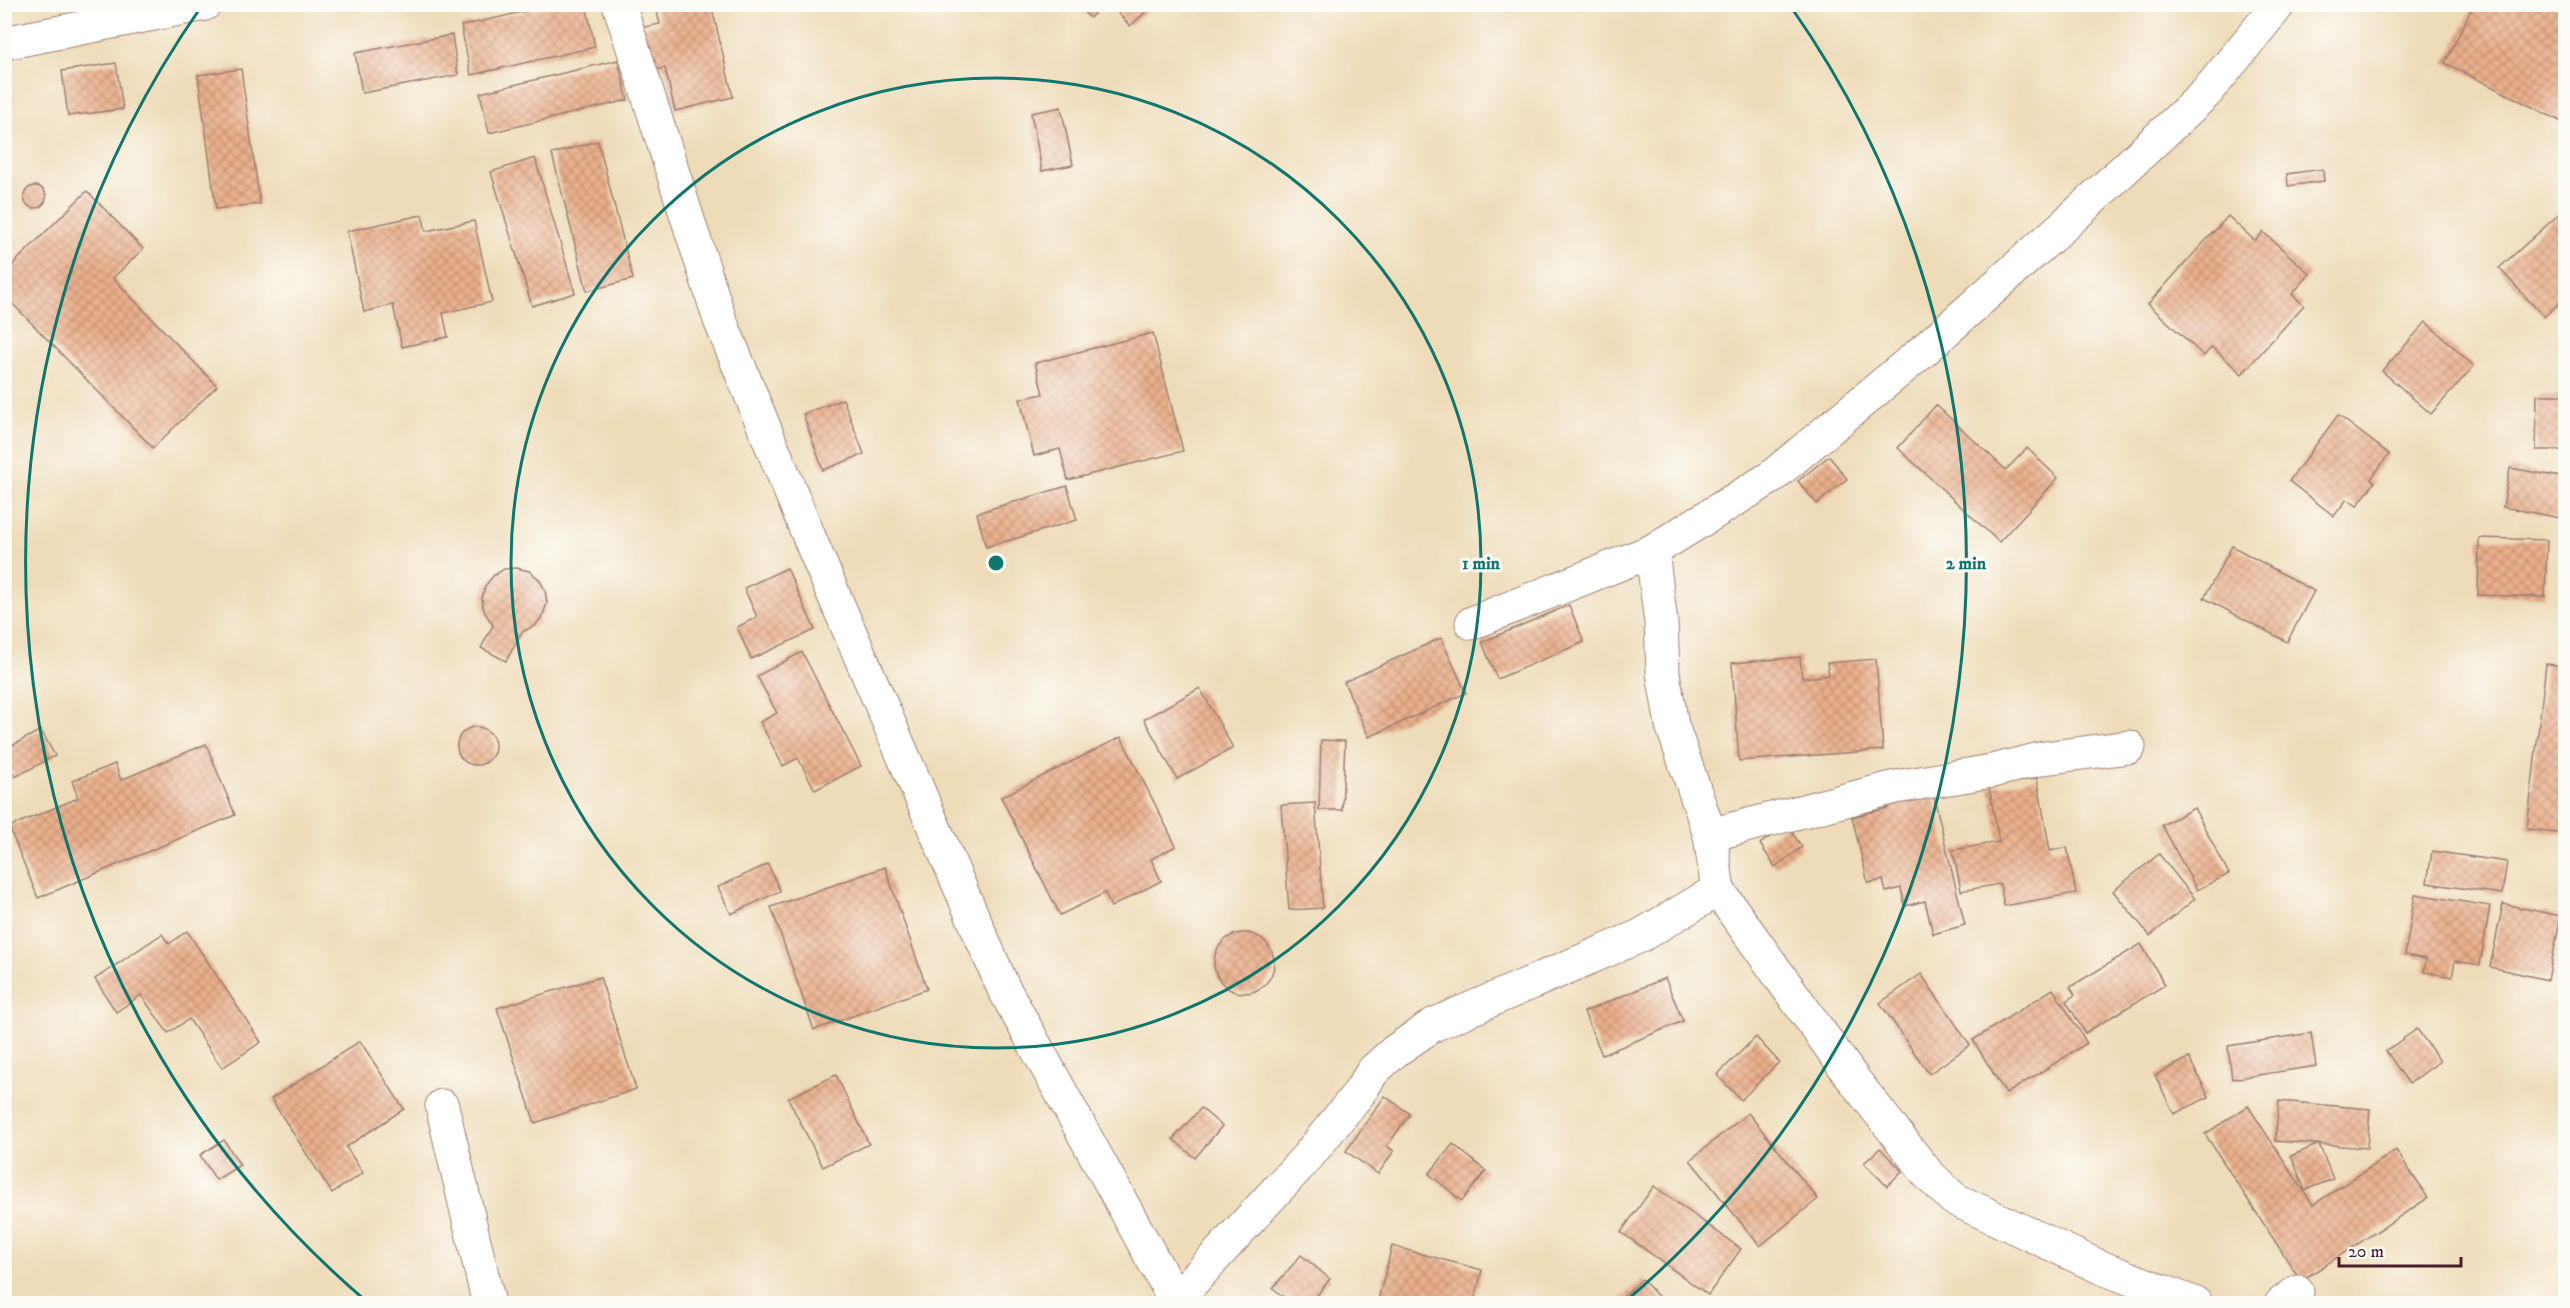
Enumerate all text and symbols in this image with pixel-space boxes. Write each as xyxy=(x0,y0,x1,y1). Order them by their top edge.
centre of rings xyxy=(986,553,1006,573)
text: 1 min xyxy=(1462,553,1501,575)
text: 2 min xyxy=(1946,553,1987,575)
scale bar xyxy=(2339,1230,2460,1268)
text: 20 m xyxy=(2348,1241,2384,1263)

